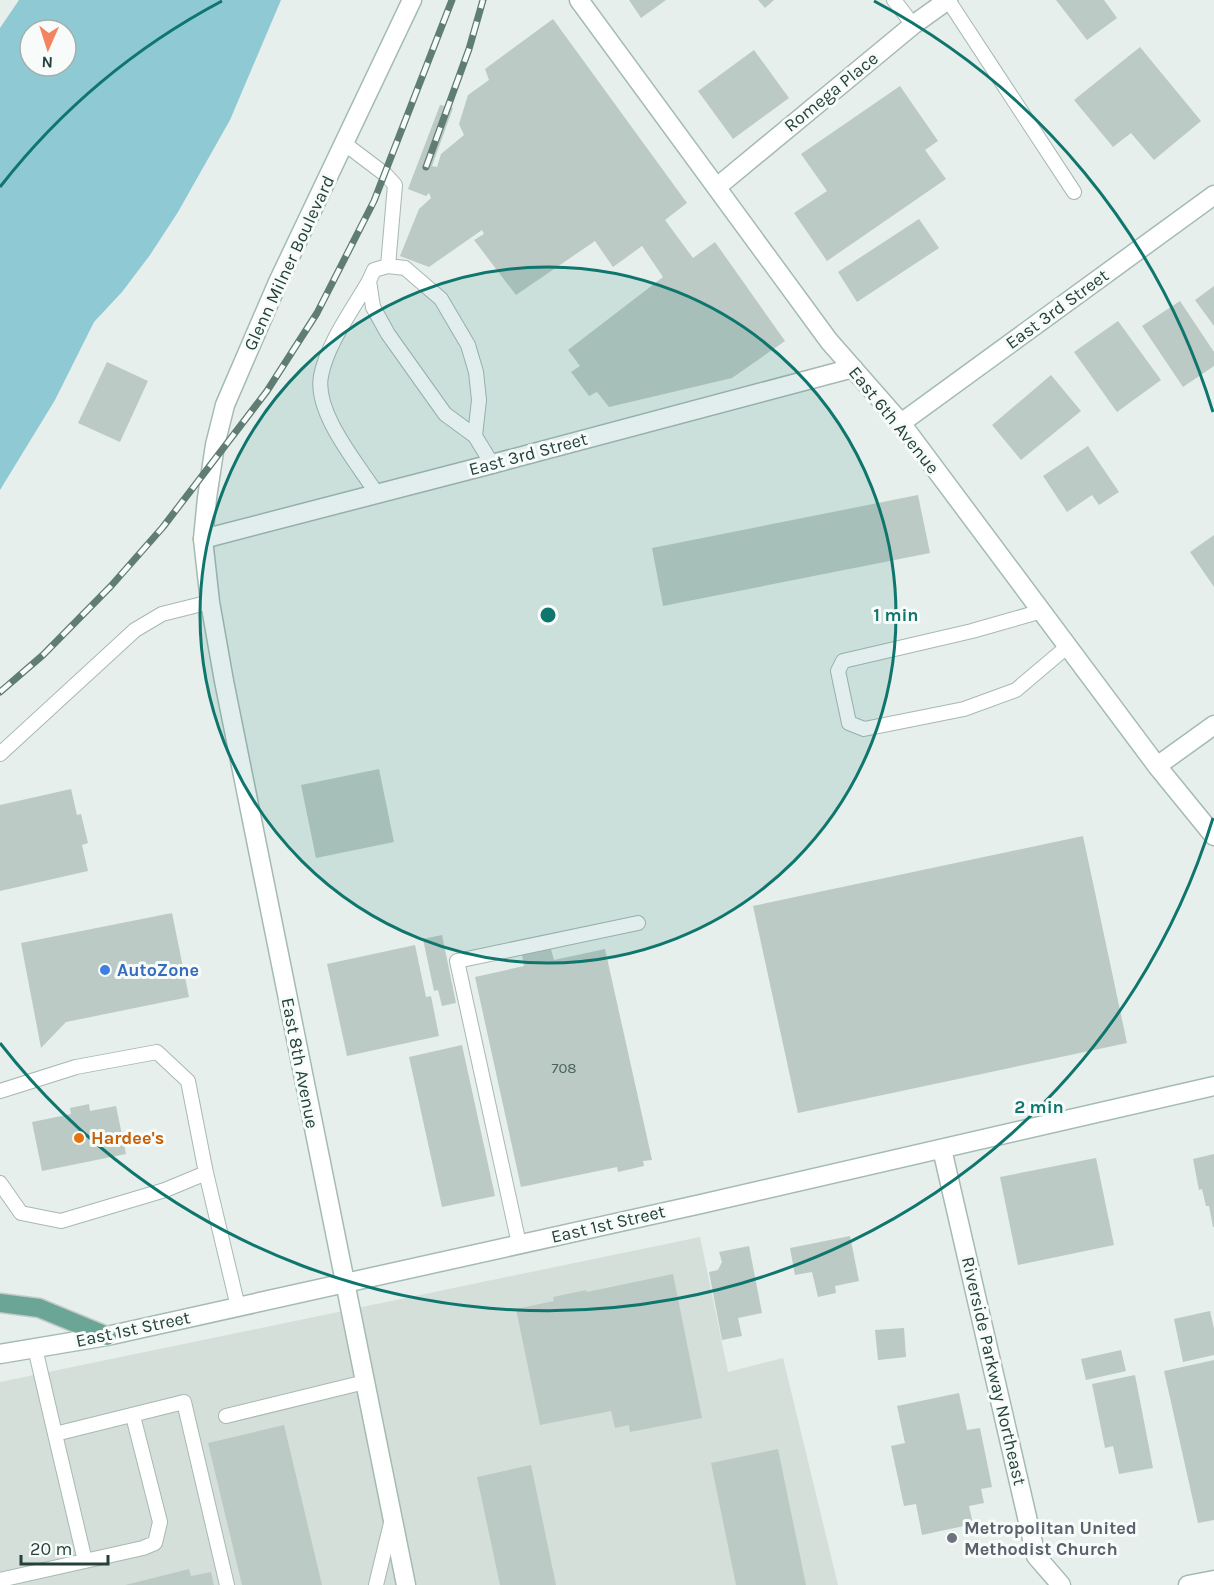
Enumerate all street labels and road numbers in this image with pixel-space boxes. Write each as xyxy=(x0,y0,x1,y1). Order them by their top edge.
street label: Romega Place xyxy=(779,47,883,137)
street label: Glenn Milner Boulevard xyxy=(239,172,339,354)
street label: East 3rd Street xyxy=(1001,264,1113,354)
street label: East 6th Avenue xyxy=(844,362,944,478)
street label: East 3rd Street xyxy=(466,428,590,480)
street label: East 8th Avenue xyxy=(277,996,323,1130)
street label: East 1st Street xyxy=(549,1200,667,1248)
street label: Riverside Parkway Northeast xyxy=(957,1255,1031,1488)
street label: East 1st Street xyxy=(74,1306,192,1352)

